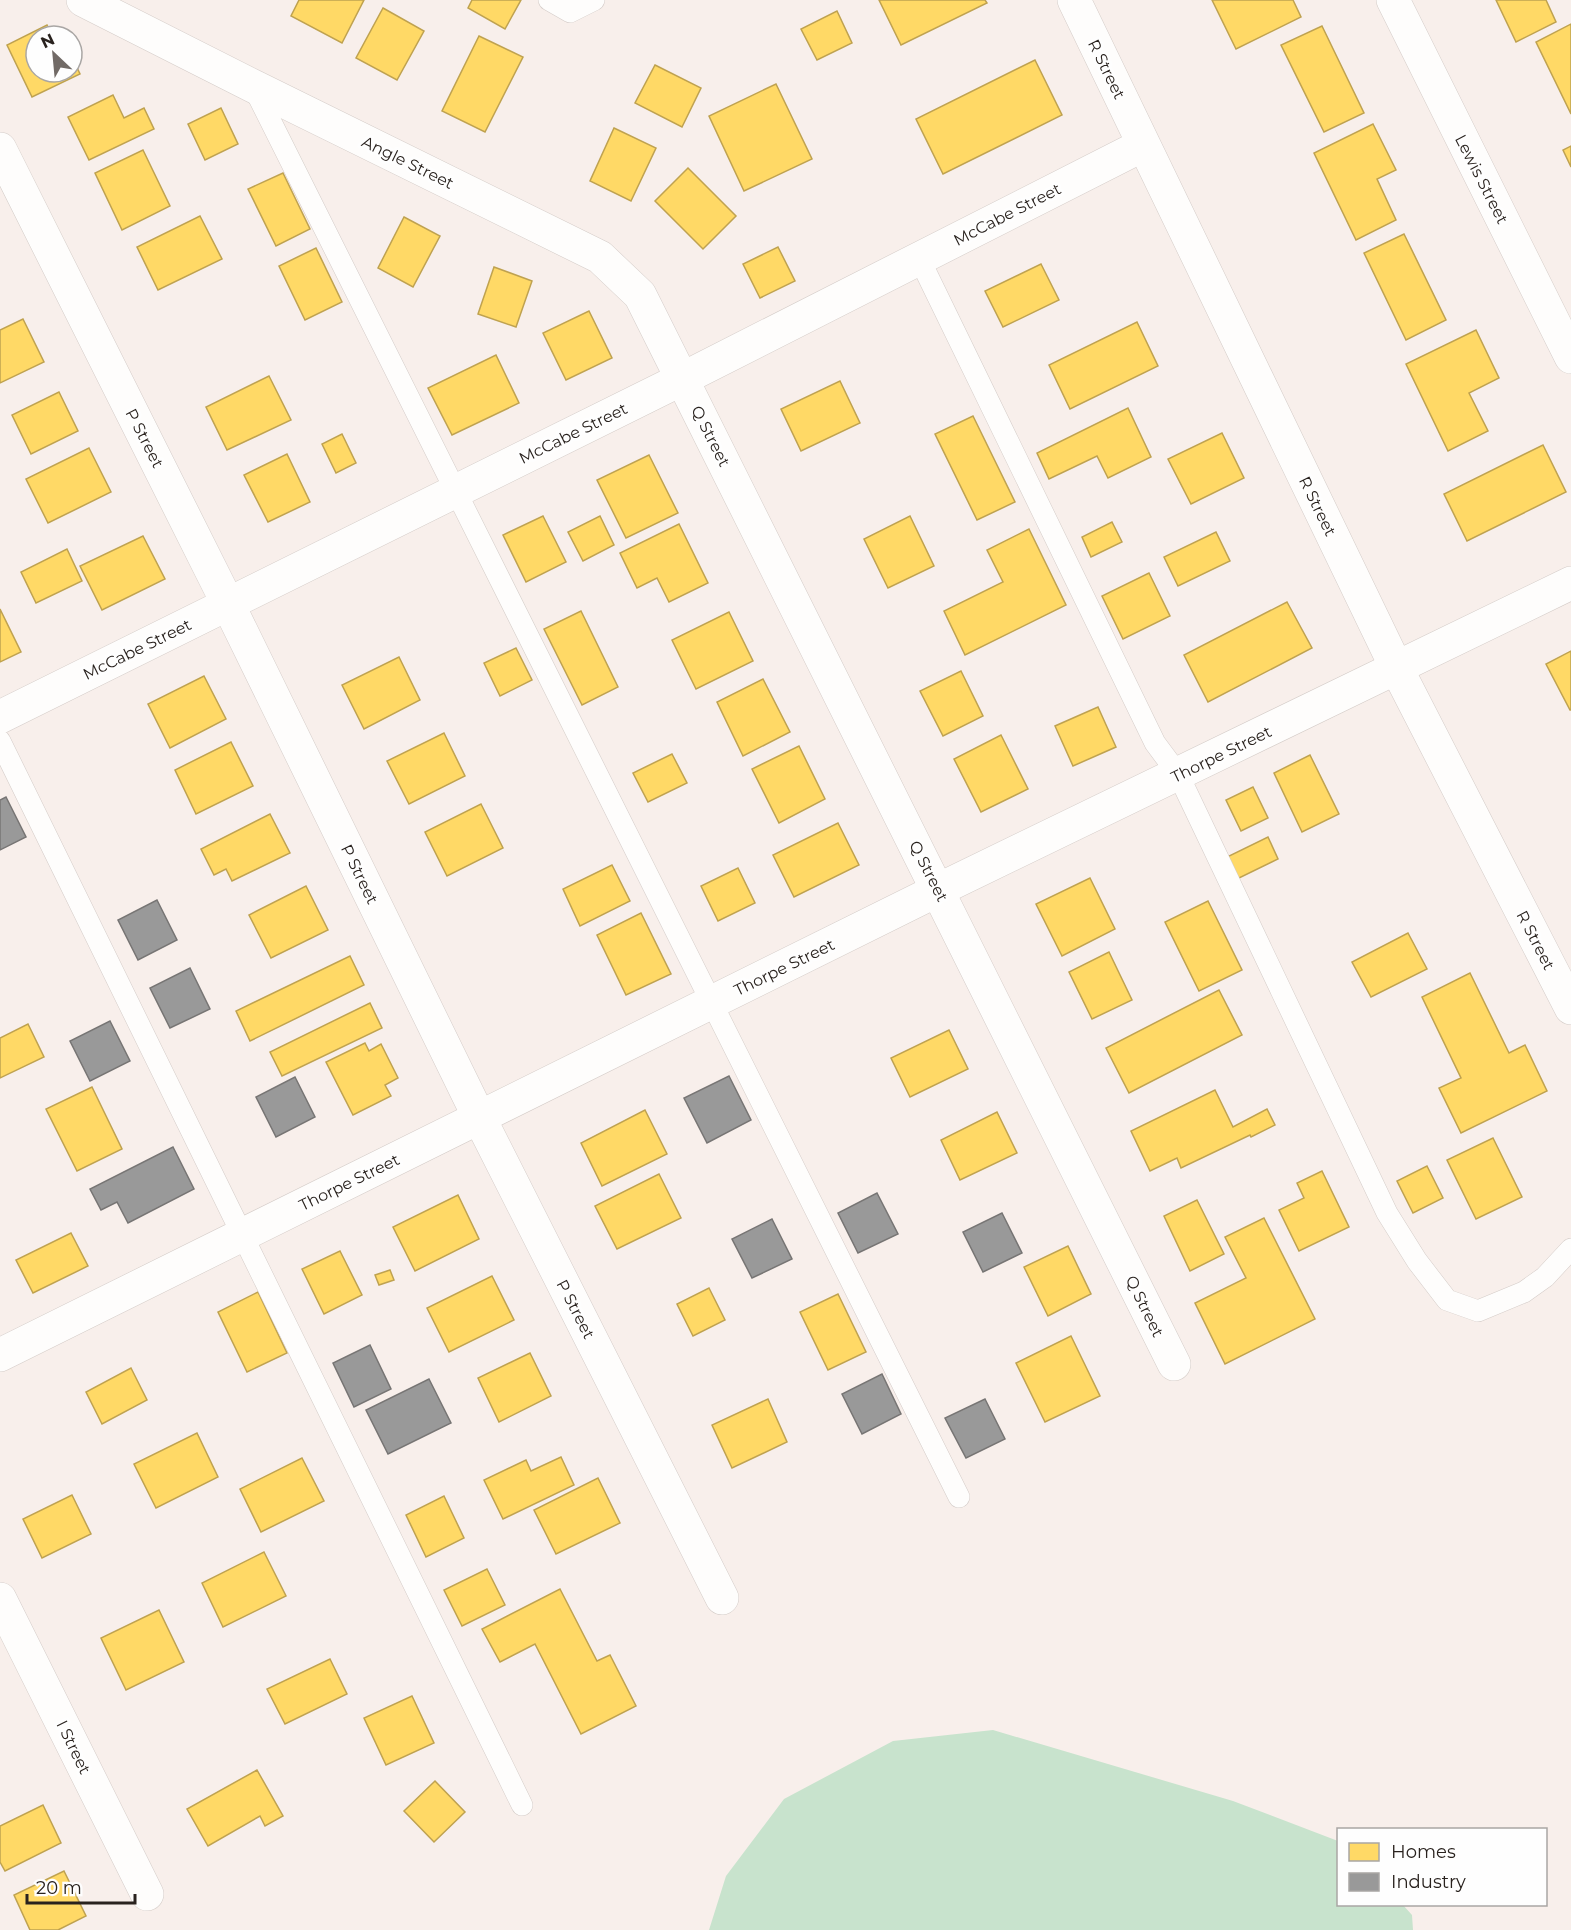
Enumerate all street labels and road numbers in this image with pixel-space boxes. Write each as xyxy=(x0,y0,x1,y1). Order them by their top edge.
street label: R Street xyxy=(1084,36,1129,103)
street label: Lewis Street xyxy=(1451,131,1512,227)
street label: Angle Street xyxy=(359,132,457,193)
street label: McCabe Street xyxy=(950,179,1065,250)
street label: McCabe Street xyxy=(516,399,631,468)
street label: Q Street xyxy=(687,403,734,470)
street label: P Street xyxy=(122,405,168,472)
street label: R Street xyxy=(1295,473,1340,540)
street label: McCabe Street xyxy=(80,615,195,684)
street label: Thorpe Street xyxy=(1168,722,1275,787)
street label: Q Street xyxy=(905,838,952,905)
street label: P Street xyxy=(337,841,382,908)
street label: R Street xyxy=(1513,907,1559,974)
street label: Thorpe Street xyxy=(731,935,838,1000)
street label: Thorpe Street xyxy=(296,1150,403,1215)
street label: Q Street xyxy=(1122,1272,1168,1340)
street label: P Street xyxy=(553,1276,599,1343)
street label: I Street xyxy=(52,1717,95,1778)

